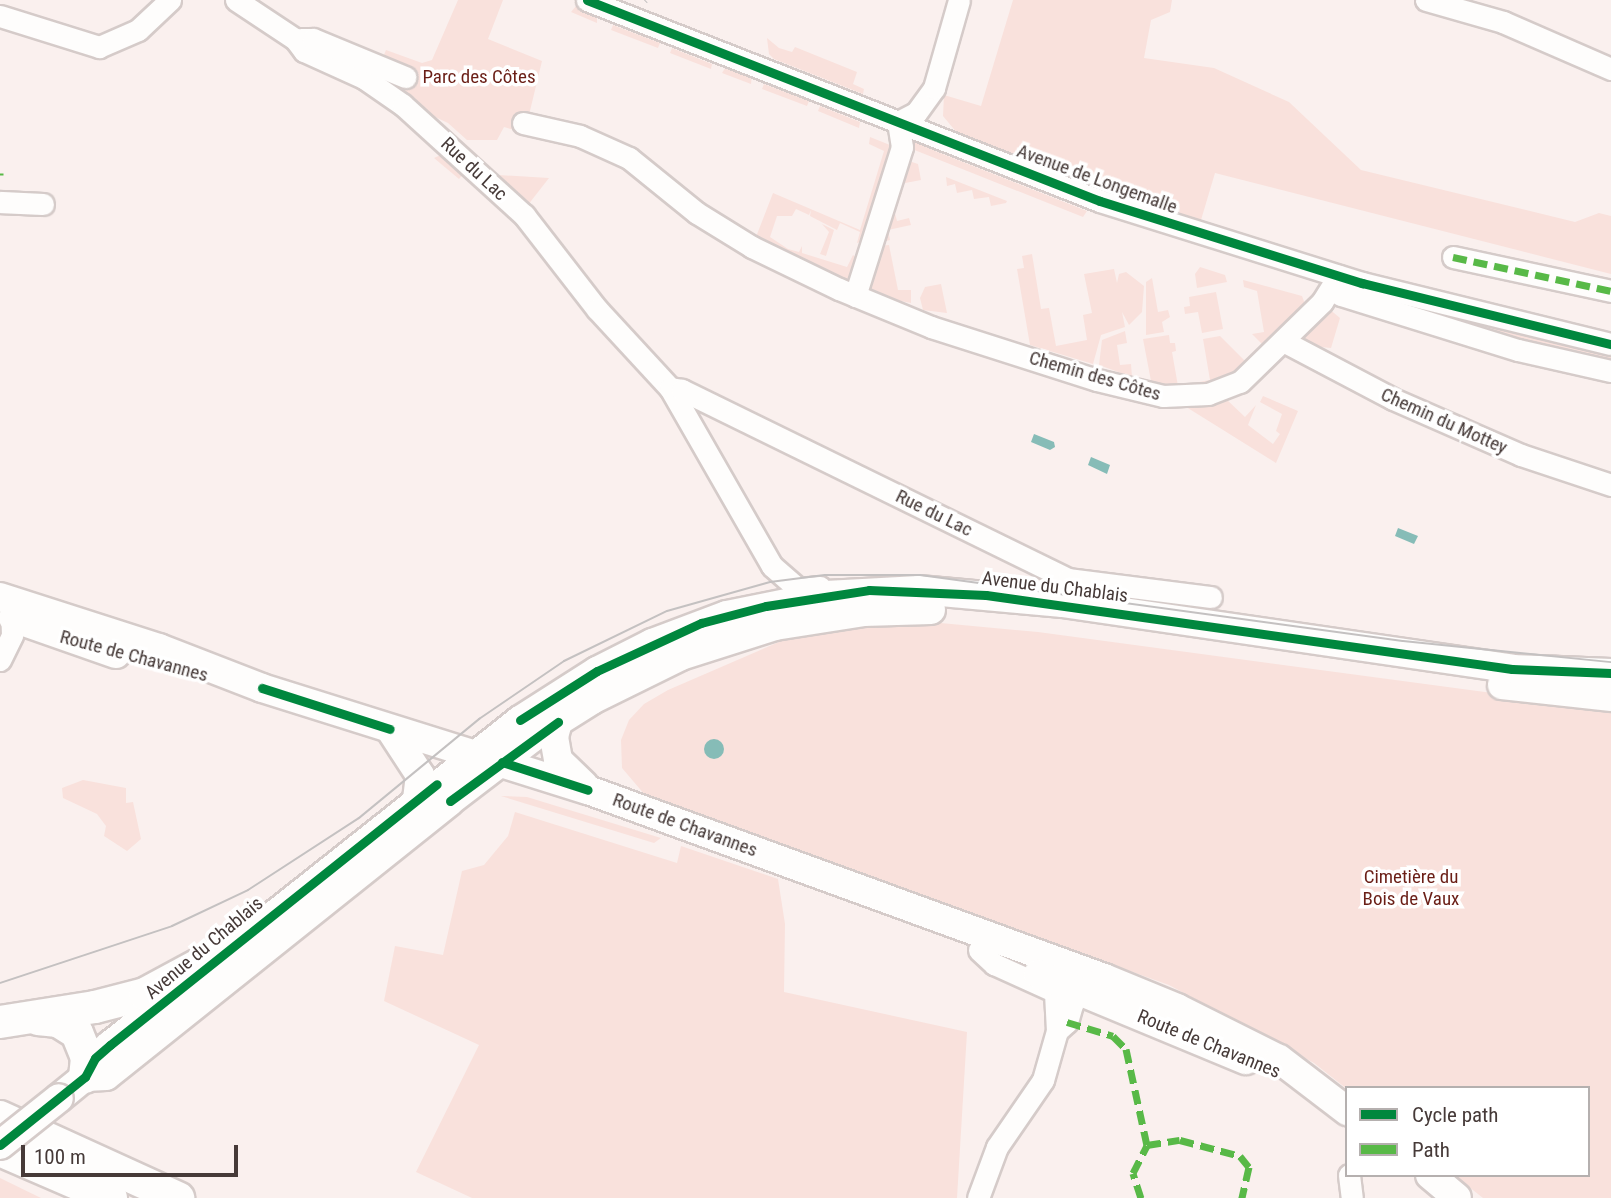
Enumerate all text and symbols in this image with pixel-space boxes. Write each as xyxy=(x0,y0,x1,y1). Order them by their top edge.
park label: Parc des Côtes xyxy=(422,66,536,88)
street label: Rue du Lac xyxy=(436,133,512,205)
street label: Avenue de Longemalle xyxy=(1014,139,1180,219)
street label: Chemin des Côtes xyxy=(1027,346,1163,406)
street label: Chemin du Mottey xyxy=(1377,383,1511,459)
street label: Rue du Lac xyxy=(892,485,976,541)
street label: Avenue du Chablais xyxy=(981,567,1129,607)
street label: Route de Chavannes xyxy=(57,625,211,687)
street label: Route de Chavannes xyxy=(610,788,760,862)
park label: Cimetière du Bois de Vaux xyxy=(1363,866,1459,910)
street label: Avenue du Chablais xyxy=(140,892,268,1004)
street label: Route de Chavannes xyxy=(1134,1005,1284,1083)
legend xyxy=(1345,1086,1590,1177)
text: Cycle path xyxy=(1412,1103,1498,1127)
scale bar xyxy=(24,1132,242,1176)
text: Path xyxy=(1412,1138,1450,1162)
text: 100 m xyxy=(34,1145,86,1169)

